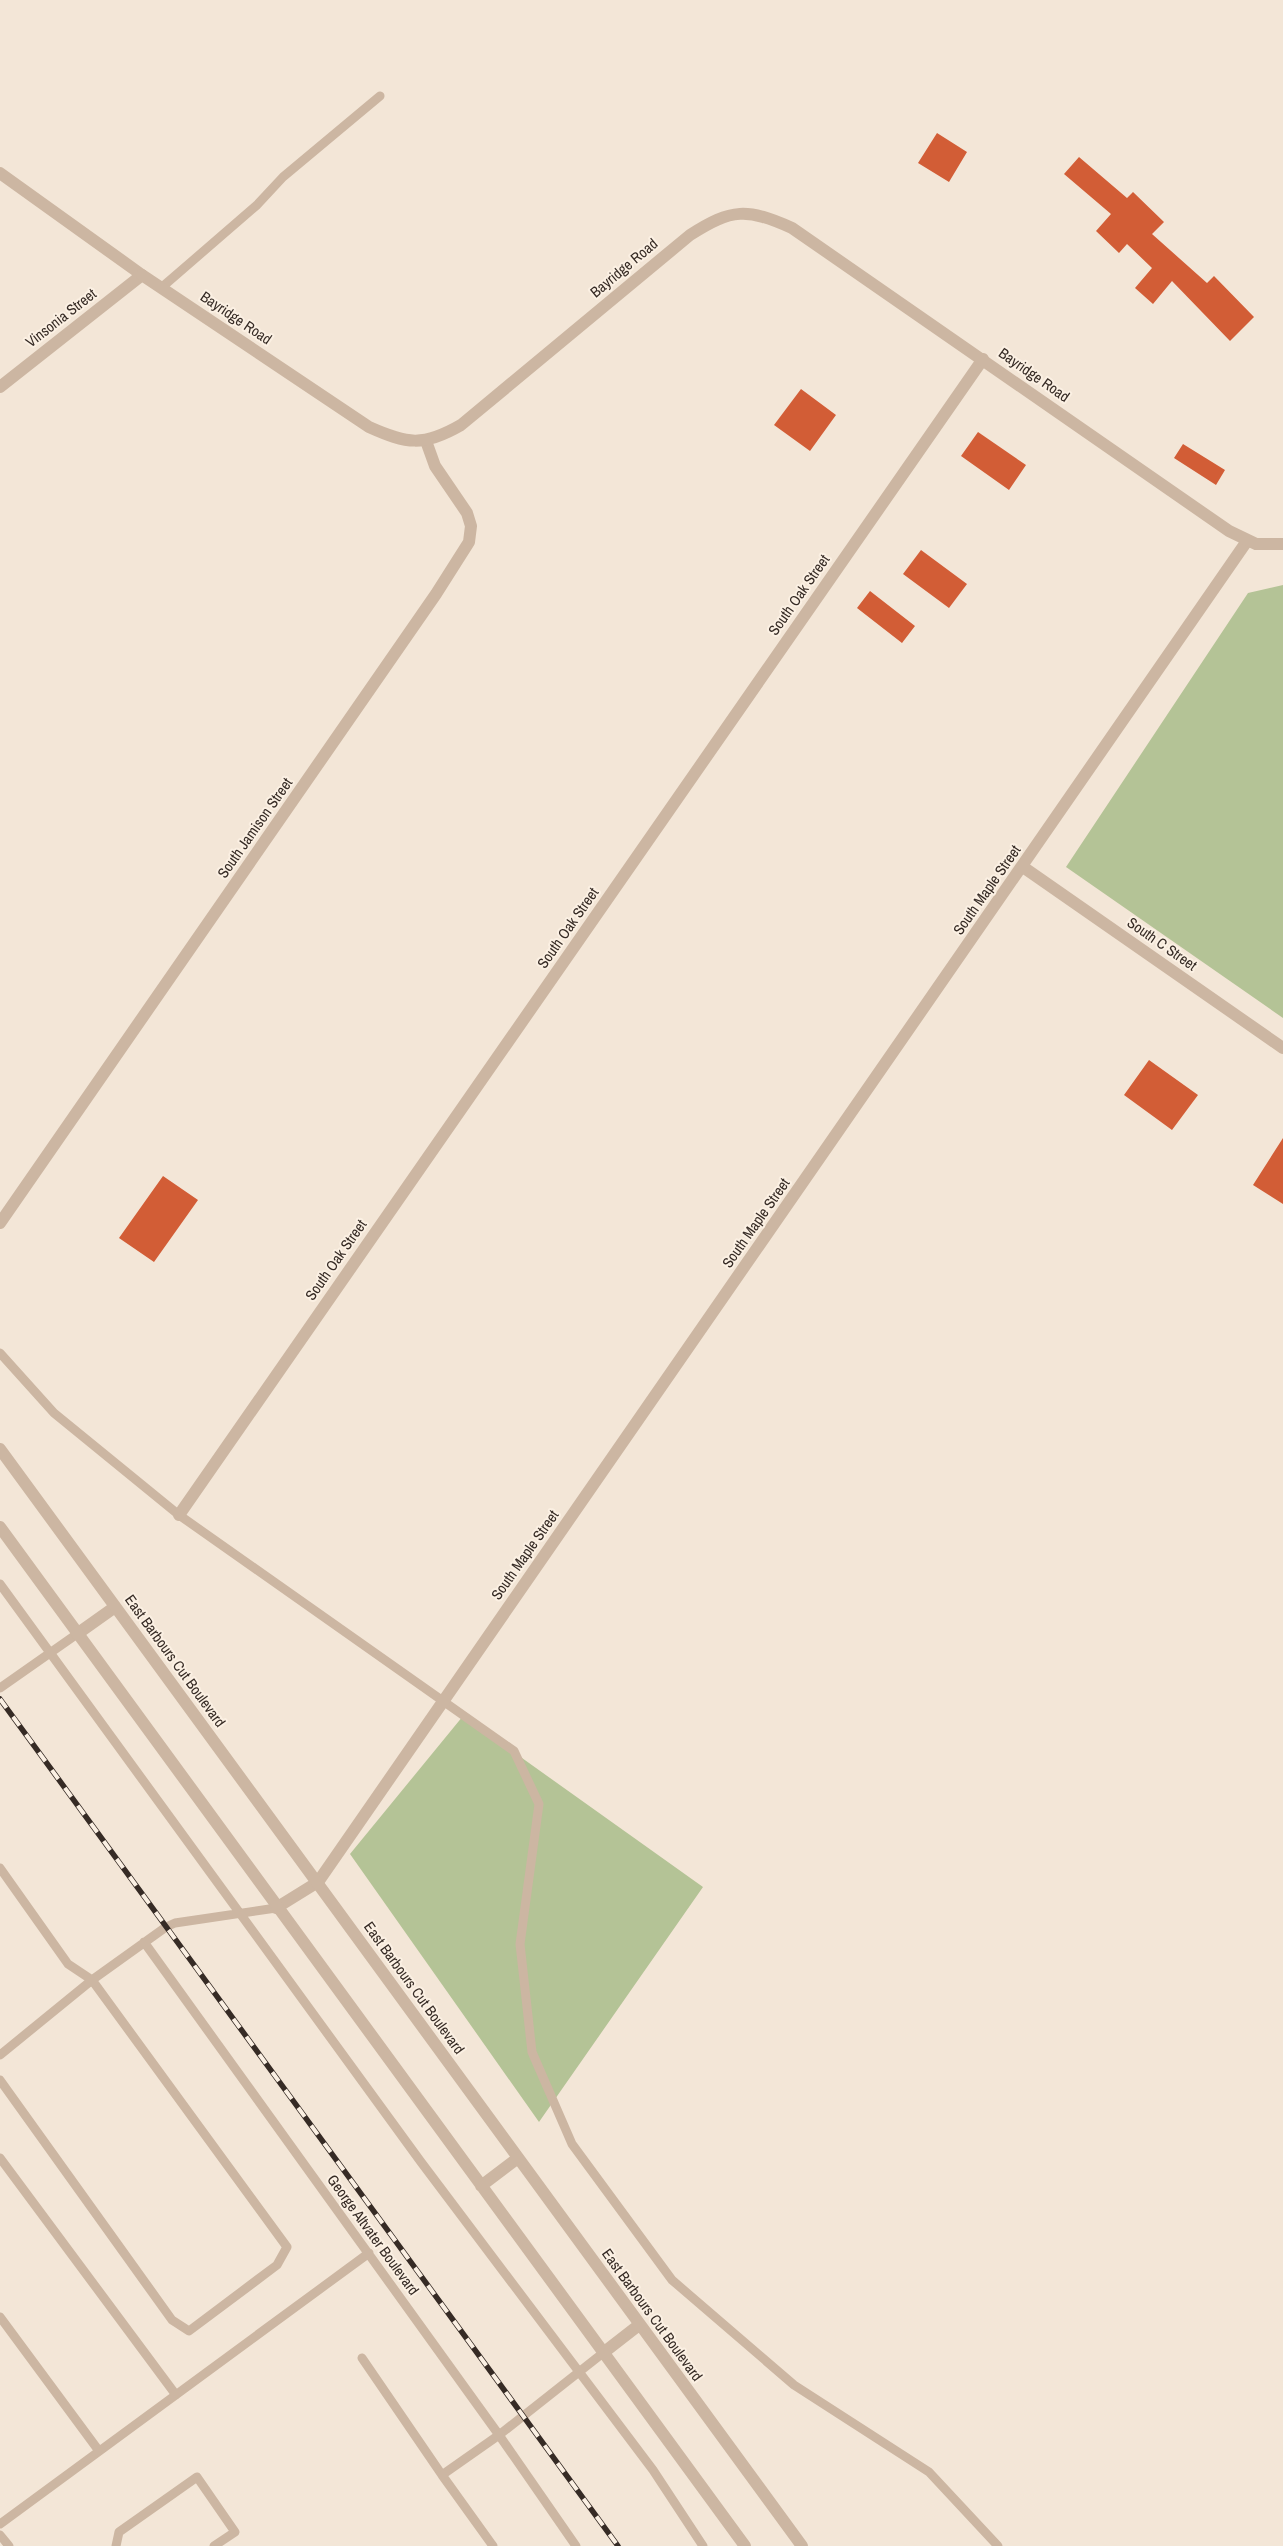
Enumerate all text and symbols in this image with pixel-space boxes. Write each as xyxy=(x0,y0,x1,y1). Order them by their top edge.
street label: Bayridge Road xyxy=(585,233,662,302)
street label: Vinsonia Street xyxy=(21,283,101,352)
street label: Bayridge Road xyxy=(196,286,276,349)
street label: Bayridge Road xyxy=(995,342,1074,407)
street label: South Oak Street xyxy=(763,550,835,639)
street label: South Jamison Street xyxy=(212,773,297,882)
street label: South Maple Street xyxy=(948,840,1026,939)
street label: South Oak Street xyxy=(532,883,604,972)
street label: South C Street xyxy=(1123,912,1202,976)
street label: South Maple Street xyxy=(717,1173,795,1272)
street label: South Oak Street xyxy=(300,1215,372,1304)
street label: South Maple Street xyxy=(486,1505,564,1604)
street label: East Barbours Cut Boulevard xyxy=(120,1590,231,1731)
street label: East Barbours Cut Boulevard xyxy=(359,1917,470,2058)
street label: George Altvater Boulevard xyxy=(323,2170,424,2299)
street label: East Barbours Cut Boulevard xyxy=(597,2244,708,2385)

